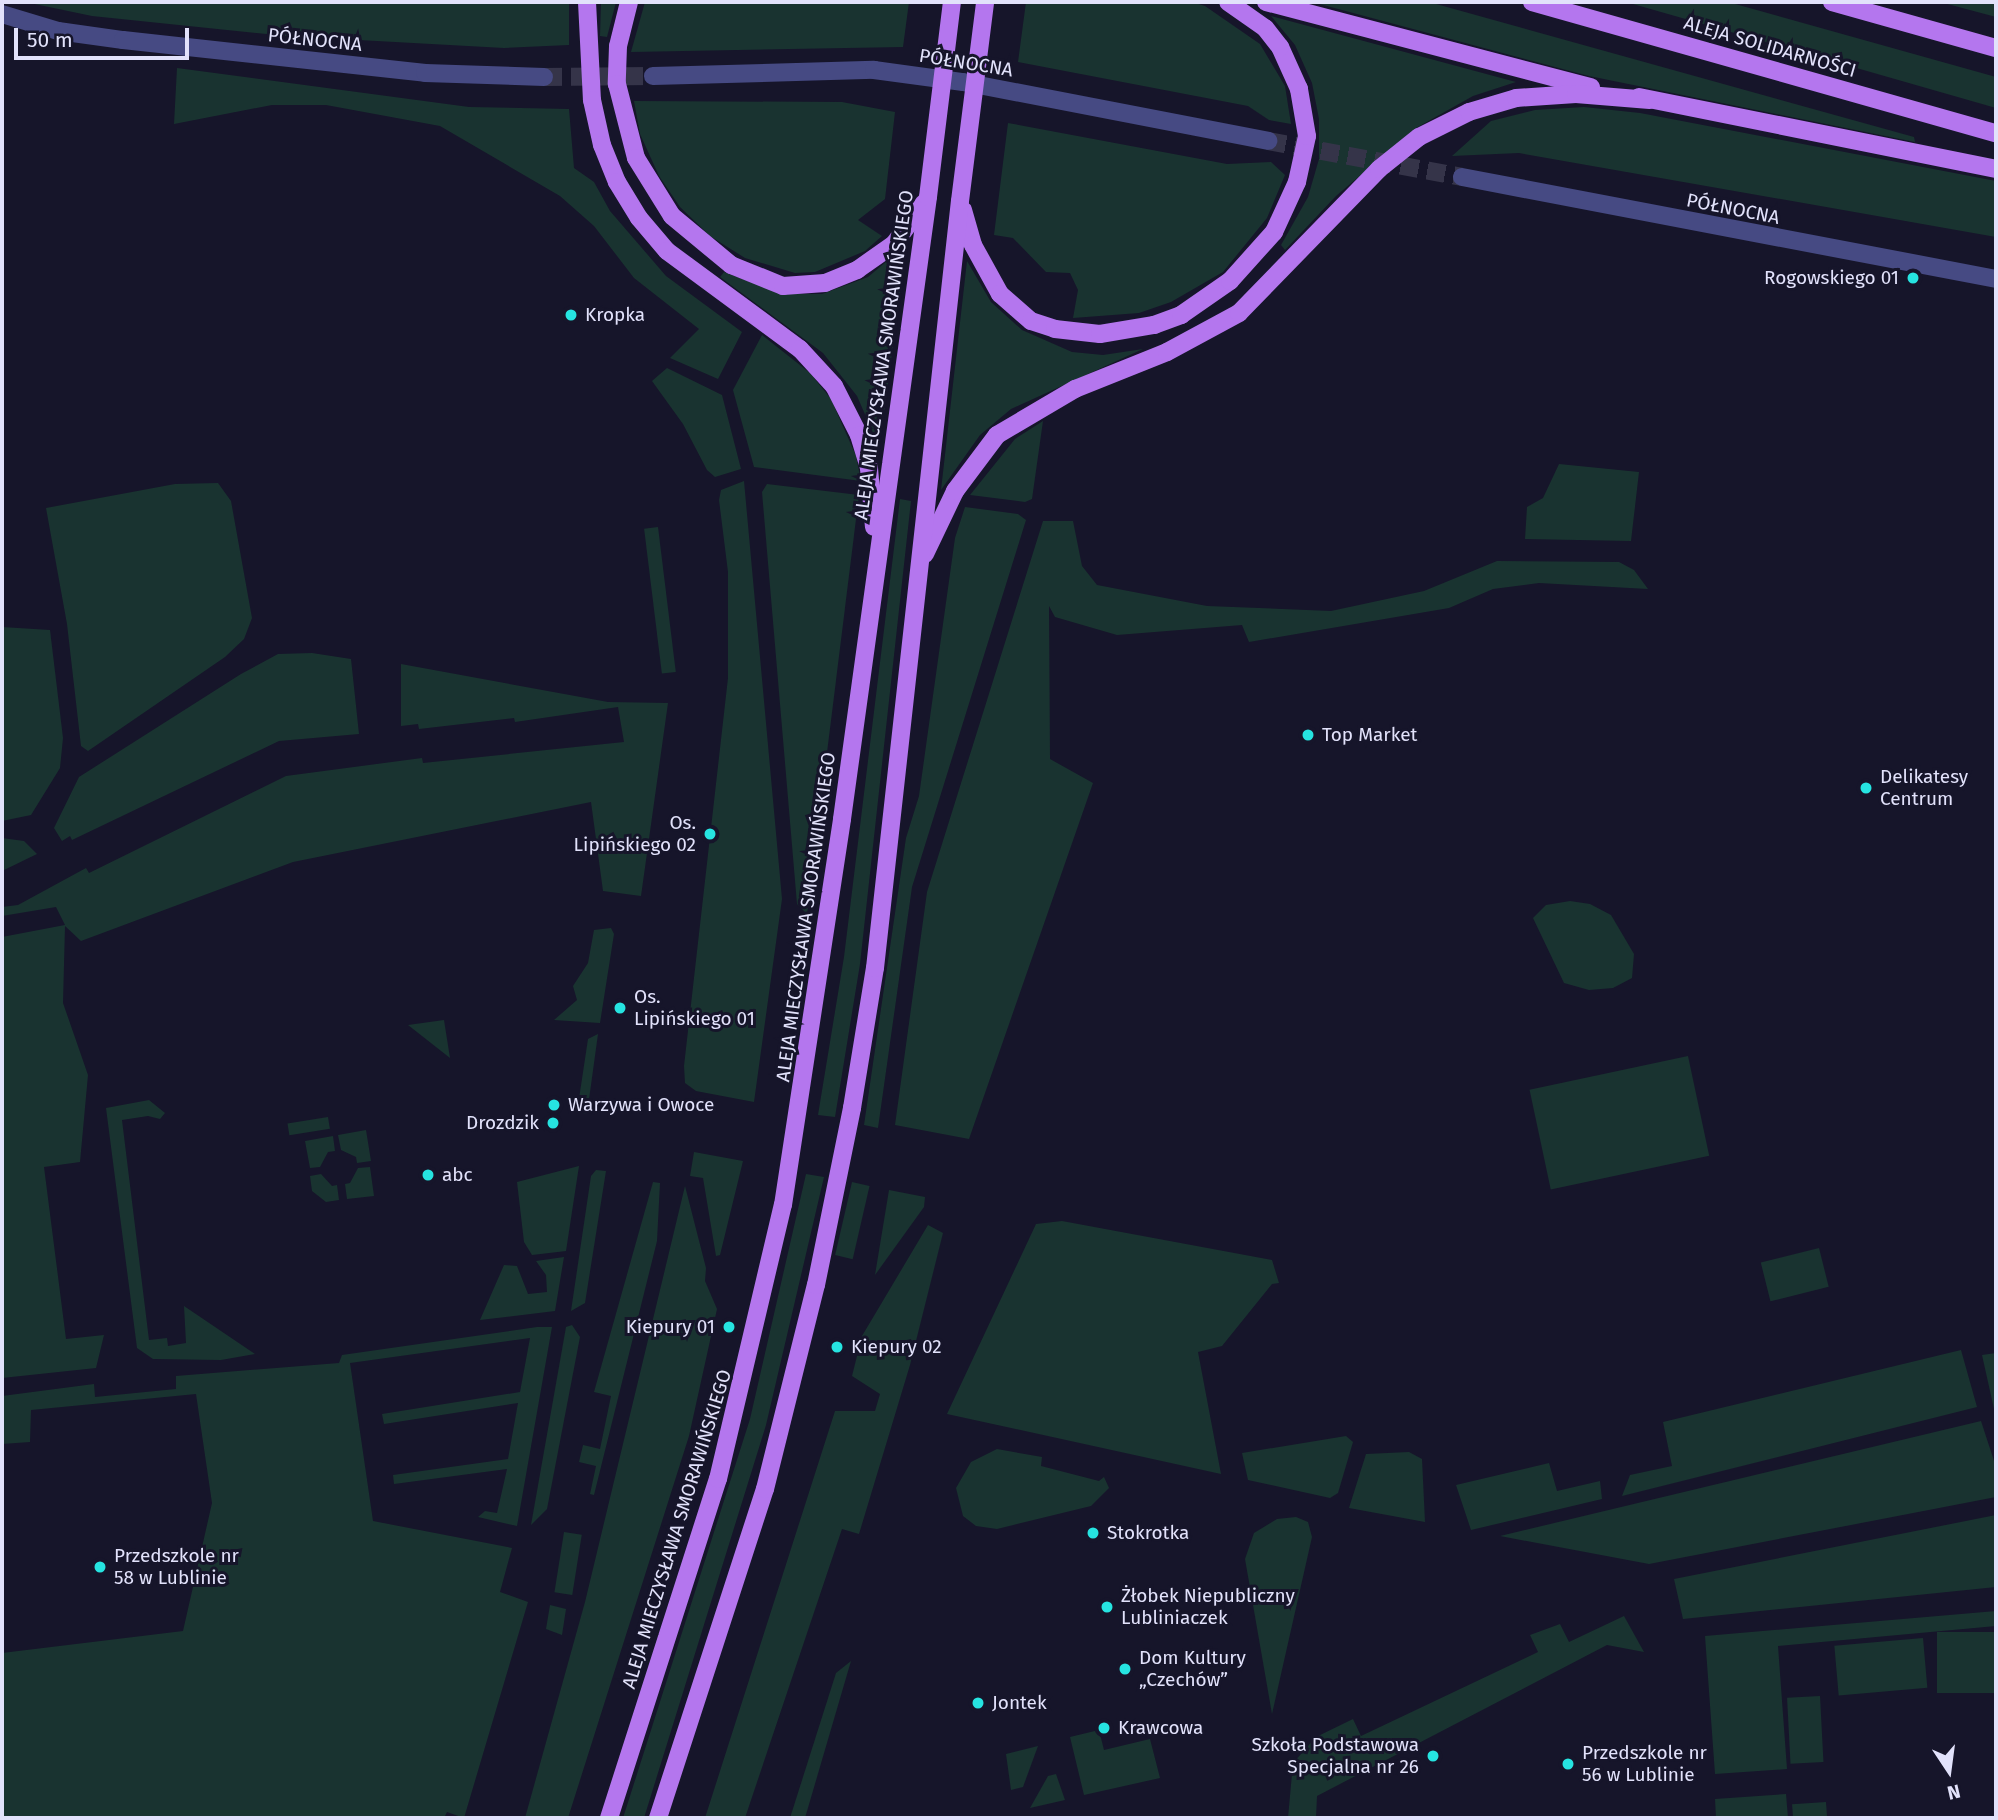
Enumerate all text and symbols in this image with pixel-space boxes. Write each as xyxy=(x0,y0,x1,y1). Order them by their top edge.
street label: ALEJA SOLIDARNOŚCI xyxy=(1681,12,1859,82)
scale bar xyxy=(18,14,192,58)
street label: PÓŁNOCNA xyxy=(267,24,363,56)
text: 50 m xyxy=(27,27,73,53)
street label: PÓŁNOCNA xyxy=(918,44,1014,82)
street label: ALEJA MIECZYSŁAWA SMORAWIŃSKIEGO xyxy=(850,189,918,521)
street label: PÓŁNOCNA xyxy=(1684,189,1782,229)
place label: Rogowskiego 01 xyxy=(1764,267,1899,289)
marker: Rogowskiego 01 xyxy=(1905,270,1921,286)
place label: Kropka xyxy=(585,304,645,326)
marker: Kropka xyxy=(563,307,579,323)
place label: Top Market xyxy=(1322,724,1417,746)
marker: Top Market xyxy=(1300,727,1316,743)
street label: ALEJA MIECZYSŁAWA SMORAWIŃSKIEGO xyxy=(772,751,840,1083)
place label: Delikatesy Centrum xyxy=(1880,766,1968,810)
marker: Delikatesy Centrum xyxy=(1858,780,1874,796)
place label: Os. Lipińskiego 02 xyxy=(574,812,696,856)
marker: Os. Lipińskiego 02 xyxy=(702,826,718,842)
place label: Os. Lipińskiego 01 xyxy=(634,986,755,1030)
marker: Os. Lipińskiego 01 xyxy=(612,1000,628,1016)
place label: Warzywa i Owoce xyxy=(568,1094,714,1116)
marker: Warzywa i Owoce xyxy=(546,1097,562,1113)
place label: Drozdzik xyxy=(466,1112,539,1134)
marker: Drozdzik xyxy=(545,1115,561,1131)
place label: abc xyxy=(442,1164,473,1186)
marker: abc xyxy=(420,1167,436,1183)
place label: Kiepury 01 xyxy=(626,1316,715,1338)
marker: Kiepury 01 xyxy=(721,1319,737,1335)
place label: Kiepury 02 xyxy=(851,1336,942,1358)
marker: Kiepury 02 xyxy=(829,1339,845,1355)
street label: ALEJA MIECZYSŁAWA SMORAWIŃSKIEGO xyxy=(618,1367,736,1691)
place label: Stokrotka xyxy=(1107,1522,1189,1544)
marker: Stokrotka xyxy=(1085,1525,1101,1541)
place label: Przedszkole nr 58 w Lublinie xyxy=(114,1545,239,1589)
marker: Przedszkole nr 58 w Lublinie xyxy=(92,1559,108,1575)
place label: Żłobek Niepubliczny Lubliniaczek xyxy=(1121,1585,1295,1629)
marker: Żłobek Niepubliczny Lubliniaczek xyxy=(1099,1599,1115,1615)
place label: Dom Kultury „Czechów” xyxy=(1139,1647,1246,1691)
marker: Dom Kultury „Czechów” xyxy=(1117,1661,1133,1677)
place label: Jontek xyxy=(992,1692,1047,1714)
marker: Jontek xyxy=(970,1695,986,1711)
place label: Krawcowa xyxy=(1118,1717,1203,1739)
marker: Krawcowa xyxy=(1096,1720,1112,1736)
place label: Szkoła Podstawowa Specjalna nr 26 xyxy=(1252,1734,1419,1778)
north arrow xyxy=(1914,1736,1984,1806)
place label: Przedszkole nr 56 w Lublinie xyxy=(1582,1742,1707,1786)
marker: Szkoła Podstawowa Specjalna nr 26 xyxy=(1425,1748,1441,1764)
marker: Przedszkole nr 56 w Lublinie xyxy=(1560,1756,1576,1772)
text: N xyxy=(1945,1779,1963,1805)

